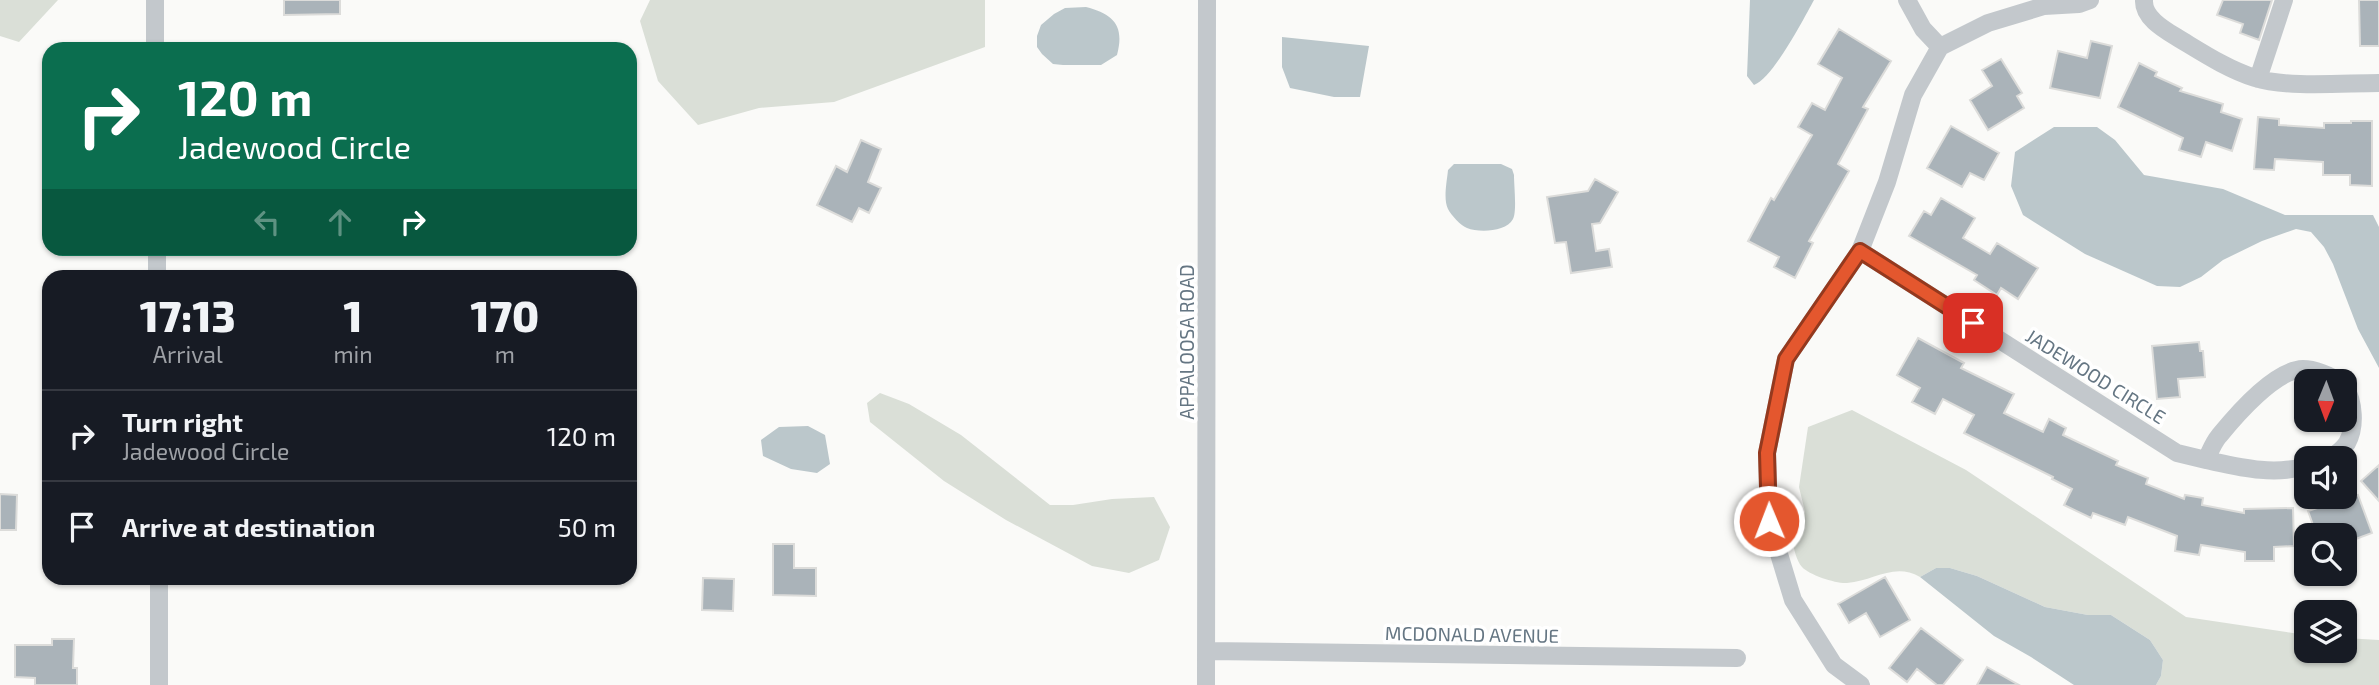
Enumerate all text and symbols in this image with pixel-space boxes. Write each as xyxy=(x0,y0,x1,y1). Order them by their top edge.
text: 120 m xyxy=(178,67,312,126)
icon: right xyxy=(63,70,154,161)
text: Jadewood Circle xyxy=(178,127,411,165)
icon: left xyxy=(248,203,286,241)
icon: ahead xyxy=(321,203,359,241)
icon: right xyxy=(394,203,432,241)
street label: APPALOOSA ROAD xyxy=(1175,264,1198,420)
text: 17:13 xyxy=(140,290,236,340)
text: 1 xyxy=(344,290,363,340)
text: 170 xyxy=(471,290,539,340)
pin xyxy=(1943,293,2003,353)
icon: arrive xyxy=(1954,304,1992,342)
street label: JADEWOOD CIRCLE xyxy=(2022,324,2170,428)
text: Arrival xyxy=(153,340,223,368)
text: min xyxy=(333,340,373,368)
text: m xyxy=(495,340,515,368)
north arrow xyxy=(2294,369,2357,432)
map controls xyxy=(2294,369,2357,663)
text: Turn right xyxy=(122,406,243,437)
icon: right xyxy=(63,417,101,455)
text: 120 m xyxy=(547,420,616,451)
text: Jadewood Circle xyxy=(122,437,289,465)
button: sound xyxy=(2294,446,2357,509)
position arrow xyxy=(1732,484,1806,558)
icon: arrive xyxy=(63,508,101,546)
text: Arrive at destination xyxy=(122,511,375,542)
text: 50 m xyxy=(558,511,616,542)
button: search xyxy=(2294,523,2357,586)
button: layers xyxy=(2294,600,2357,663)
street label: MCDONALD AVENUE xyxy=(1385,621,1559,647)

